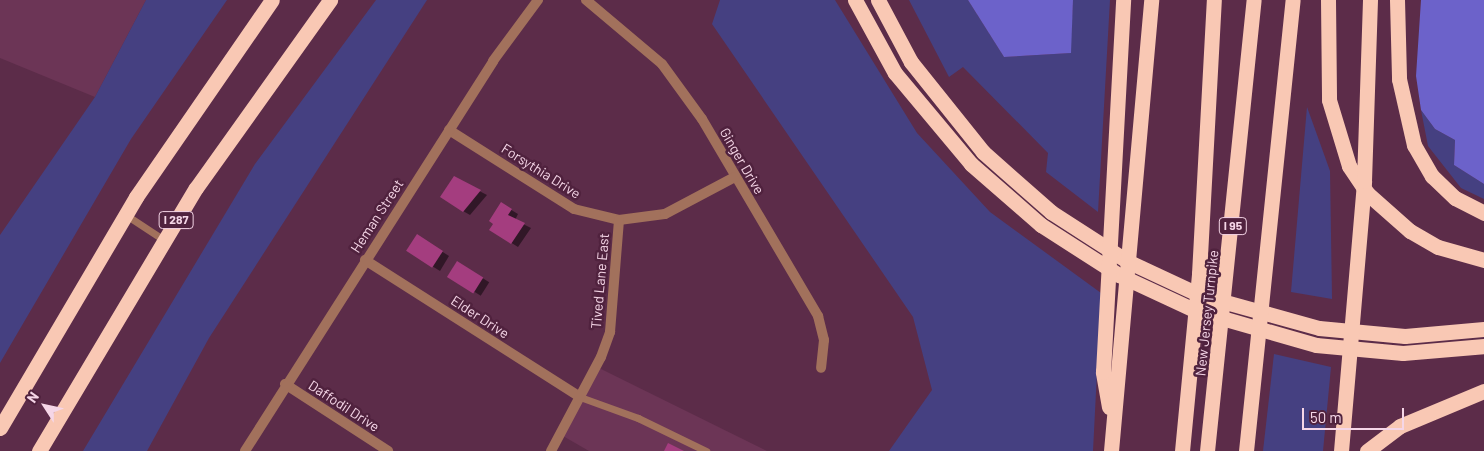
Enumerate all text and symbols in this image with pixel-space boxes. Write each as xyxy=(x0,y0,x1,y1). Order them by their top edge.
street label: Ginger Drive xyxy=(716,125,768,197)
street label: Forsythia Drive xyxy=(498,140,584,202)
street label: Heman Street xyxy=(347,176,407,256)
road number: I 287 xyxy=(158,210,194,230)
road number: I 95 xyxy=(1218,217,1248,236)
street label: Tived Lane East xyxy=(587,232,613,330)
street label: New Jersey Turnpike xyxy=(1192,249,1222,377)
street label: Elder Drive xyxy=(448,292,512,342)
street label: Daffodil Drive xyxy=(305,377,383,435)
north arrow xyxy=(20,381,70,431)
text: N xyxy=(23,388,42,406)
scale bar xyxy=(1304,398,1406,430)
text: 50 m xyxy=(1310,408,1342,426)

